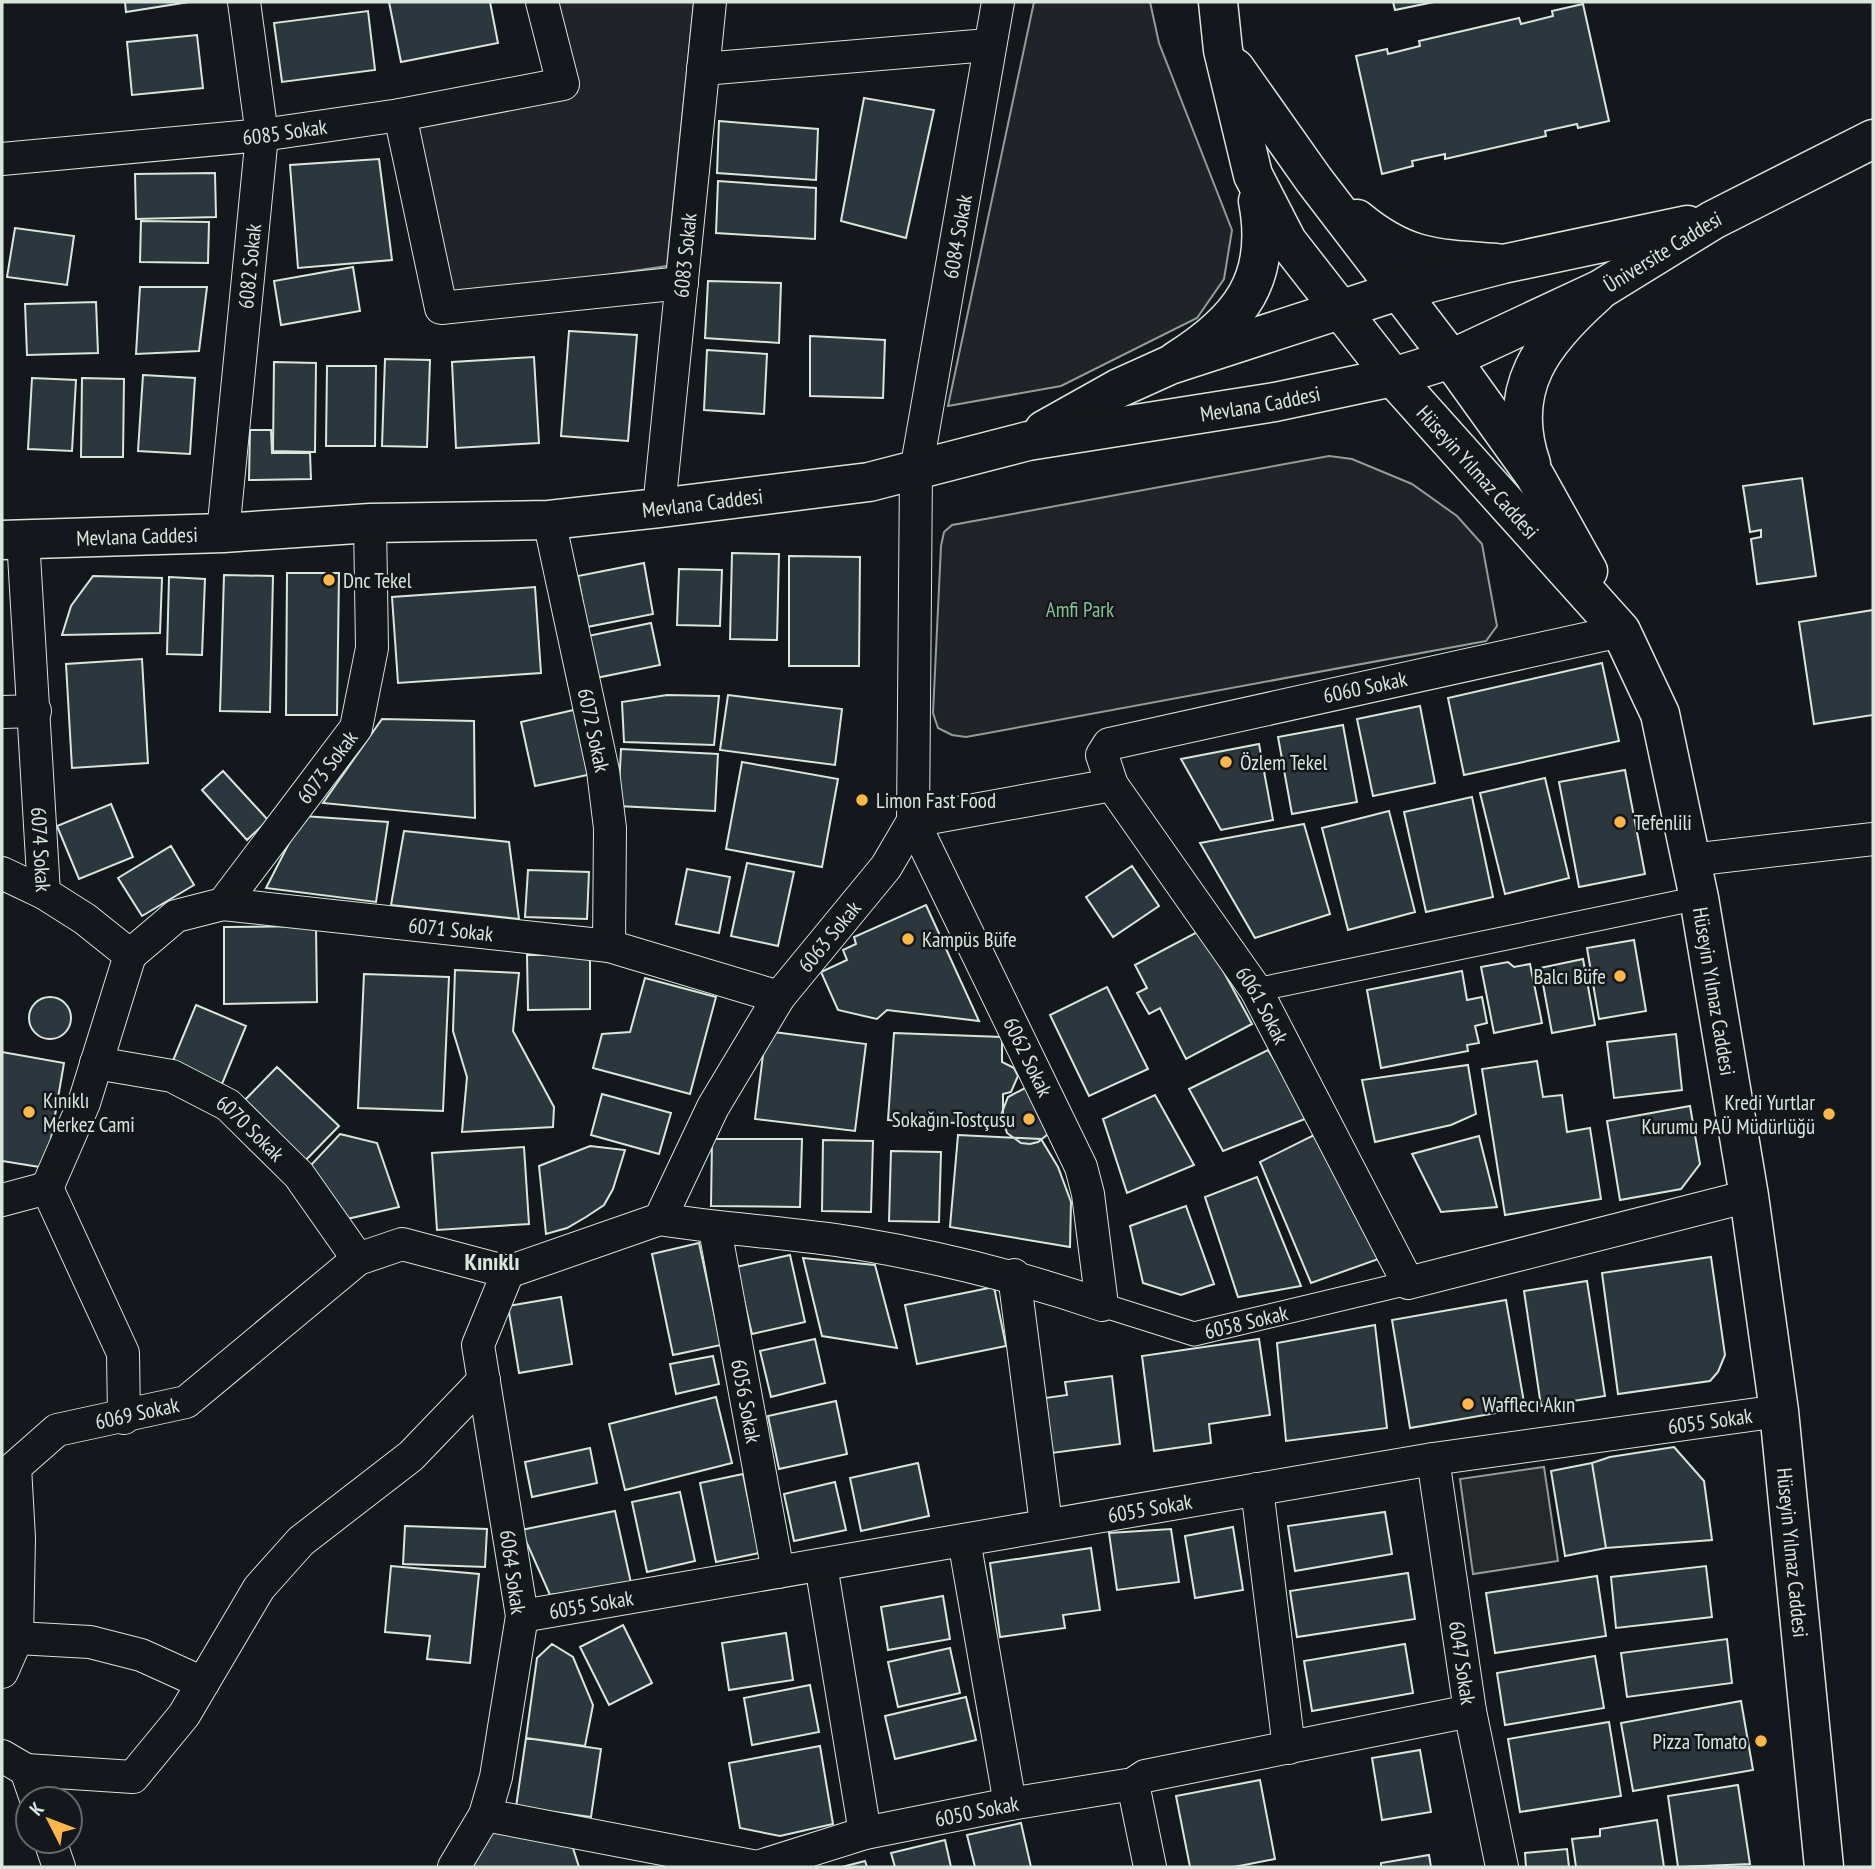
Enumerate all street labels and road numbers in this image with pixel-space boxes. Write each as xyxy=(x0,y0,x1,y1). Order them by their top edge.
street label: 6085 Sokak xyxy=(241,112,329,150)
street label: 6084 Sokak xyxy=(936,192,978,281)
street label: Üniversite Caddesi xyxy=(1598,205,1726,298)
street label: 6083 Sokak xyxy=(667,212,702,299)
street label: 6082 Sokak xyxy=(232,223,267,310)
street label: Mevlana Caddesi xyxy=(1198,379,1323,427)
street label: Hüseyin Yılmaz Caddesi xyxy=(1411,399,1545,544)
street label: Mevlana Caddesi xyxy=(641,482,765,523)
street label: Mevlana Caddesi xyxy=(76,520,198,551)
street label: 6060 Sokak xyxy=(1321,665,1409,709)
street label: 6072 Sokak xyxy=(572,686,616,775)
street label: 6073 Sokak xyxy=(290,725,363,809)
street label: 6074 Sokak xyxy=(25,806,57,893)
street label: 6063 Sokak xyxy=(792,895,867,978)
street label: Hüseyin Yılmaz Caddesi xyxy=(1687,905,1742,1077)
street label: 6071 Sokak xyxy=(407,911,495,947)
street label: 6061 Sokak xyxy=(1230,961,1295,1049)
street label: 6062 Sokak xyxy=(997,1013,1059,1101)
street label: 6070 Sokak xyxy=(212,1088,290,1167)
street label: 6058 Sokak xyxy=(1202,1299,1291,1345)
street label: 6056 Sokak xyxy=(726,1357,768,1445)
street label: 6069 Sokak xyxy=(92,1390,181,1435)
street label: 6055 Sokak xyxy=(1666,1401,1754,1440)
street label: Hüseyin Yılmaz Caddesi xyxy=(1771,1466,1815,1639)
street label: 6055 Sokak xyxy=(1106,1487,1194,1528)
street label: 6064 Sokak xyxy=(494,1528,532,1616)
street label: 6055 Sokak xyxy=(547,1584,635,1625)
street label: 6047 Sokak xyxy=(1443,1619,1482,1706)
street label: 6050 Sokak xyxy=(932,1789,1021,1832)

